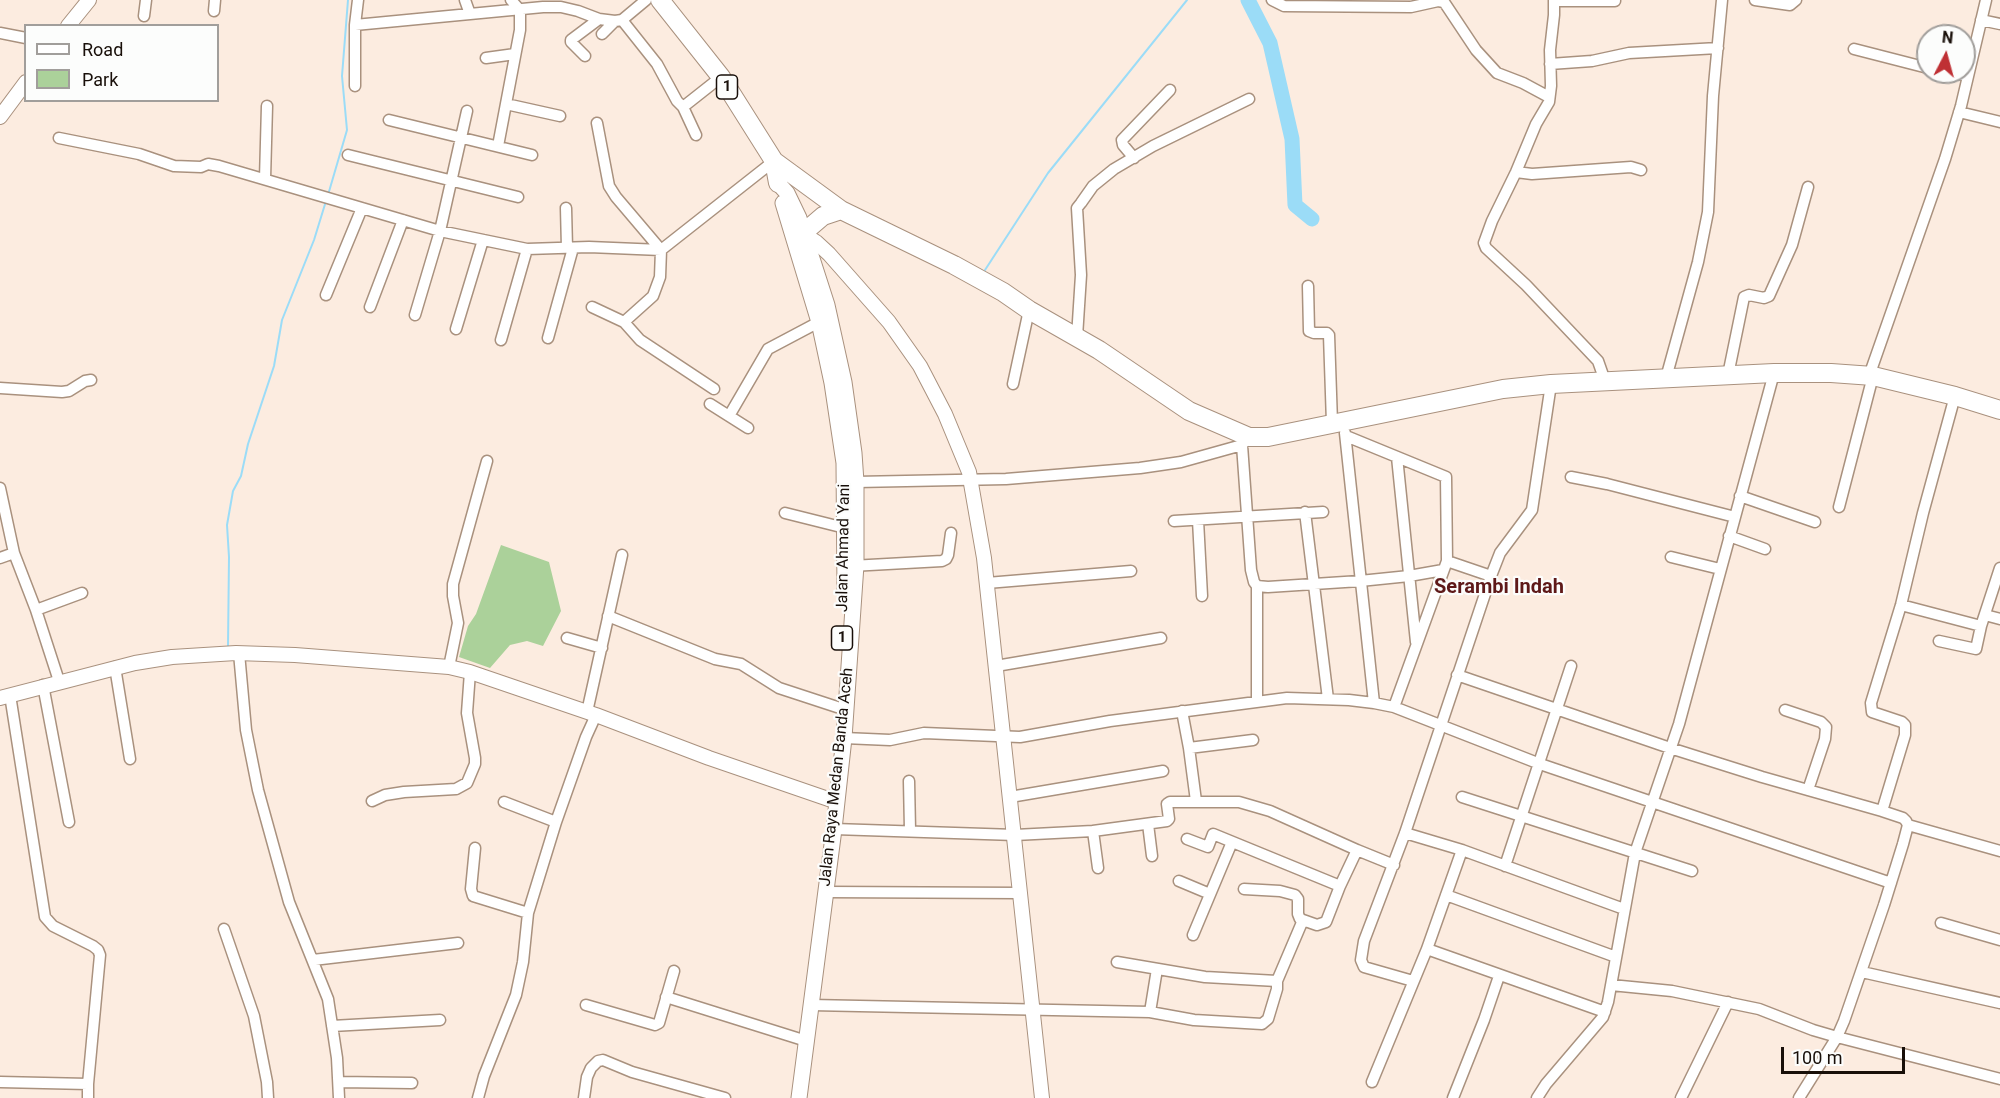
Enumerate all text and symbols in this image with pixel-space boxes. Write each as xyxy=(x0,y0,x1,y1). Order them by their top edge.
legend xyxy=(24,24,219,102)
north arrow xyxy=(1916,24,1976,84)
text: N xyxy=(1941,28,1954,48)
text: Road xyxy=(82,39,123,60)
text: Park xyxy=(82,69,118,90)
road number: 1 xyxy=(716,75,738,99)
street label: Jalan Ahmad Yani xyxy=(833,484,855,612)
district label: Serambi Indah xyxy=(1434,576,1564,600)
road number: 1 xyxy=(832,626,852,650)
street label: Jalan Raya Medan Banda Aceh xyxy=(816,667,858,887)
scale bar xyxy=(1784,1035,1908,1073)
text: 100 m xyxy=(1792,1047,1843,1068)

